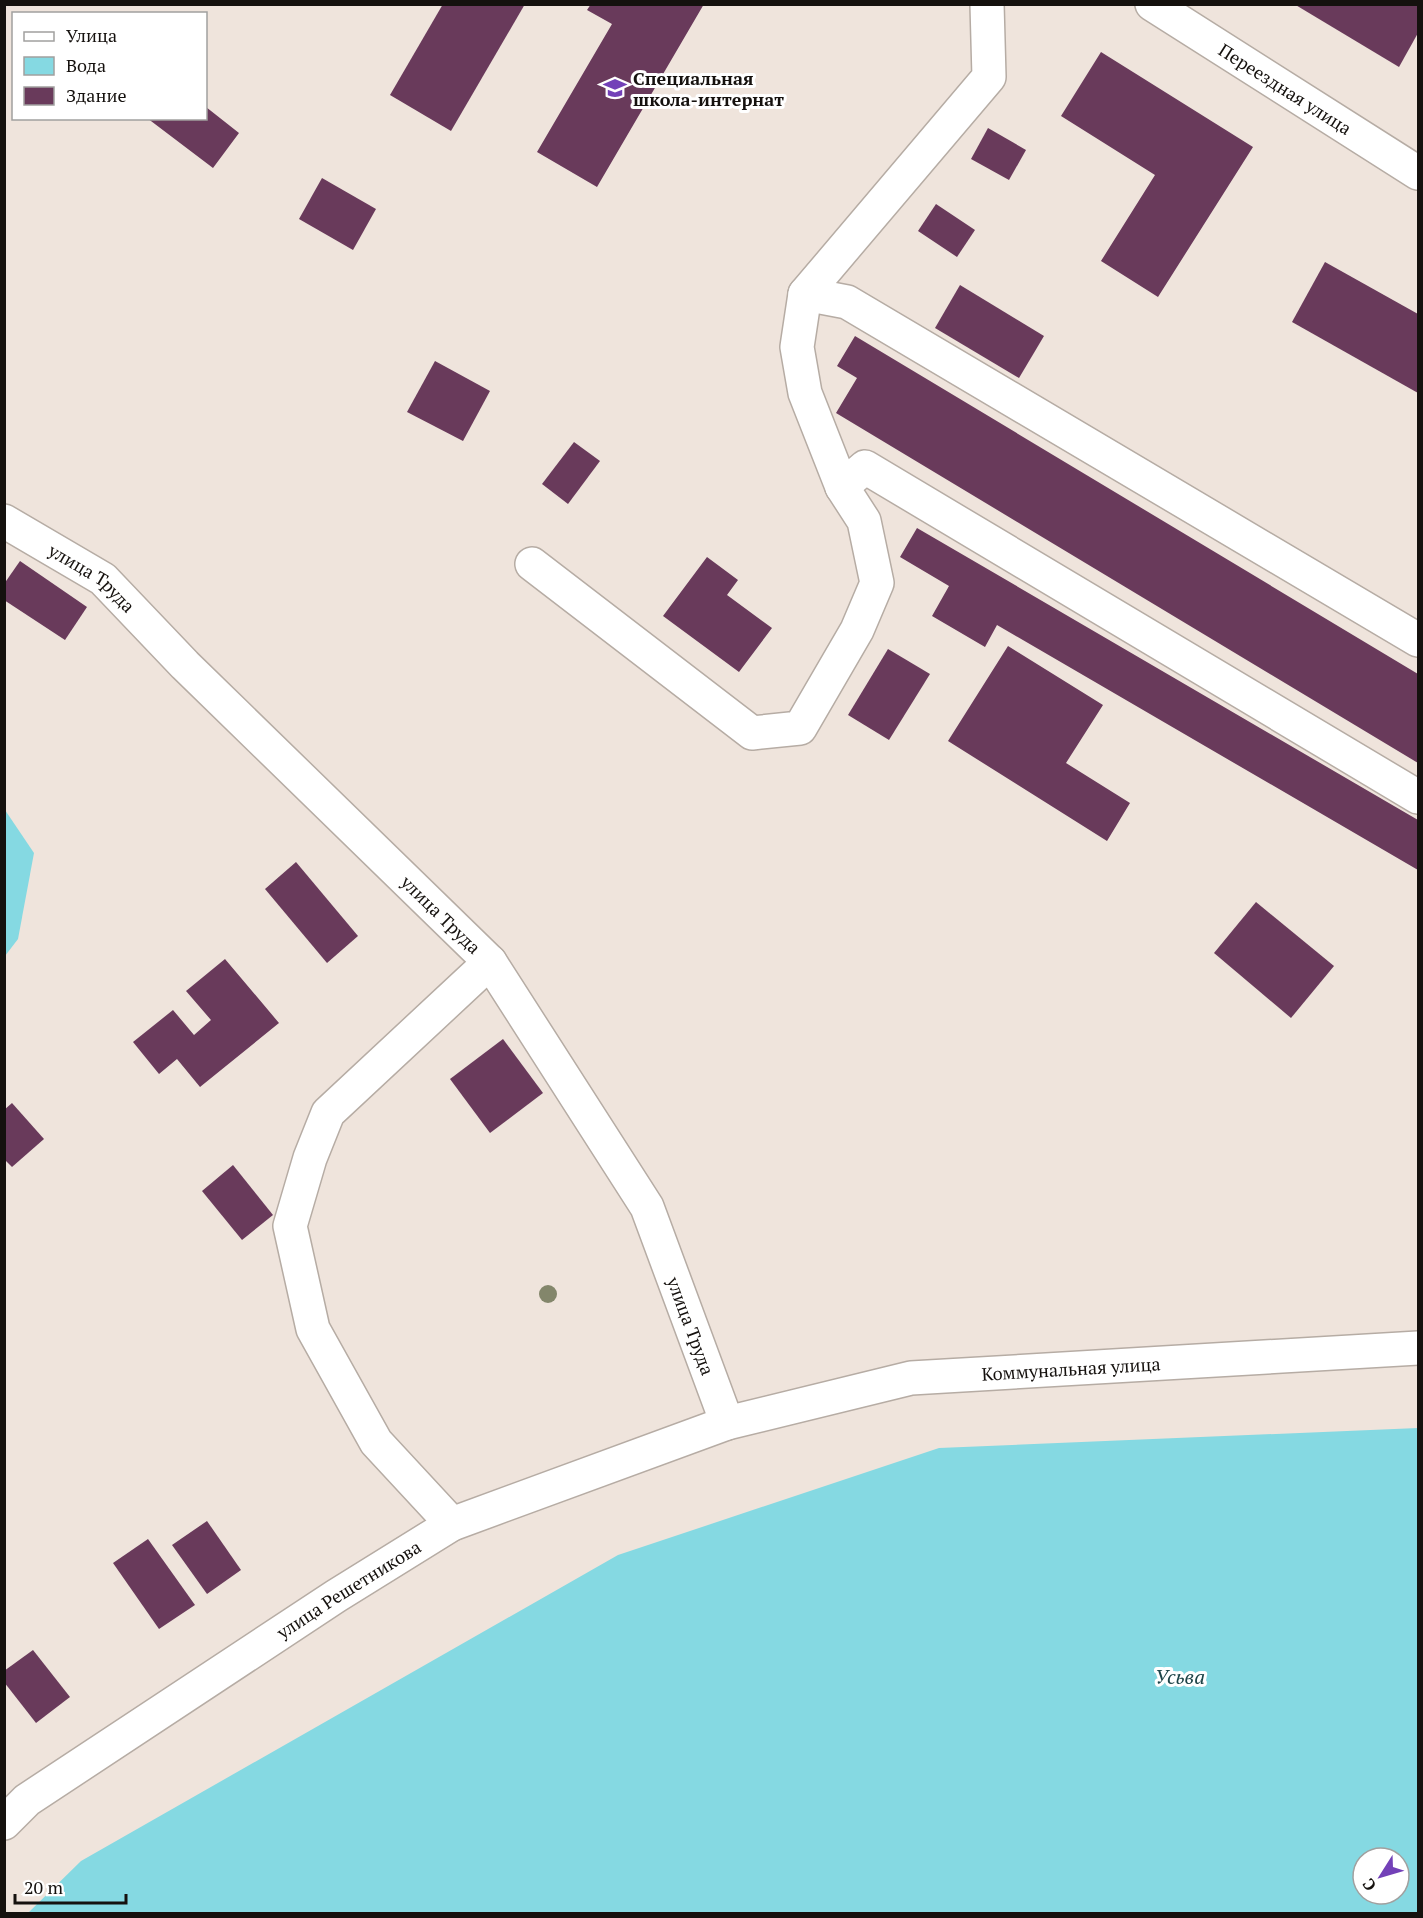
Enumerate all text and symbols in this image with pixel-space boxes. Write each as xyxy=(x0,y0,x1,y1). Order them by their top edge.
legend xyxy=(12,12,207,120)
text: Улица xyxy=(66,23,117,47)
street label: Переездная улица xyxy=(1214,38,1356,140)
text: Вода xyxy=(66,53,106,77)
place label: Специальная школа-интернат xyxy=(633,66,784,111)
school or university icon: Специальная школа-интернат xyxy=(602,75,628,101)
text: Здание xyxy=(66,83,126,107)
street label: улица Труда xyxy=(43,537,140,617)
street label: улица Труда xyxy=(395,869,486,959)
street label: улица Труда xyxy=(662,1273,720,1378)
street label: Коммунальная улица xyxy=(981,1351,1161,1386)
street label: улица Решетникова xyxy=(271,1534,425,1645)
water label: Усьва xyxy=(1155,1663,1205,1690)
north arrow xyxy=(1351,1846,1411,1906)
scale bar xyxy=(15,1867,126,1905)
text: С xyxy=(1357,1874,1381,1896)
text: 20 m xyxy=(24,1875,64,1899)

